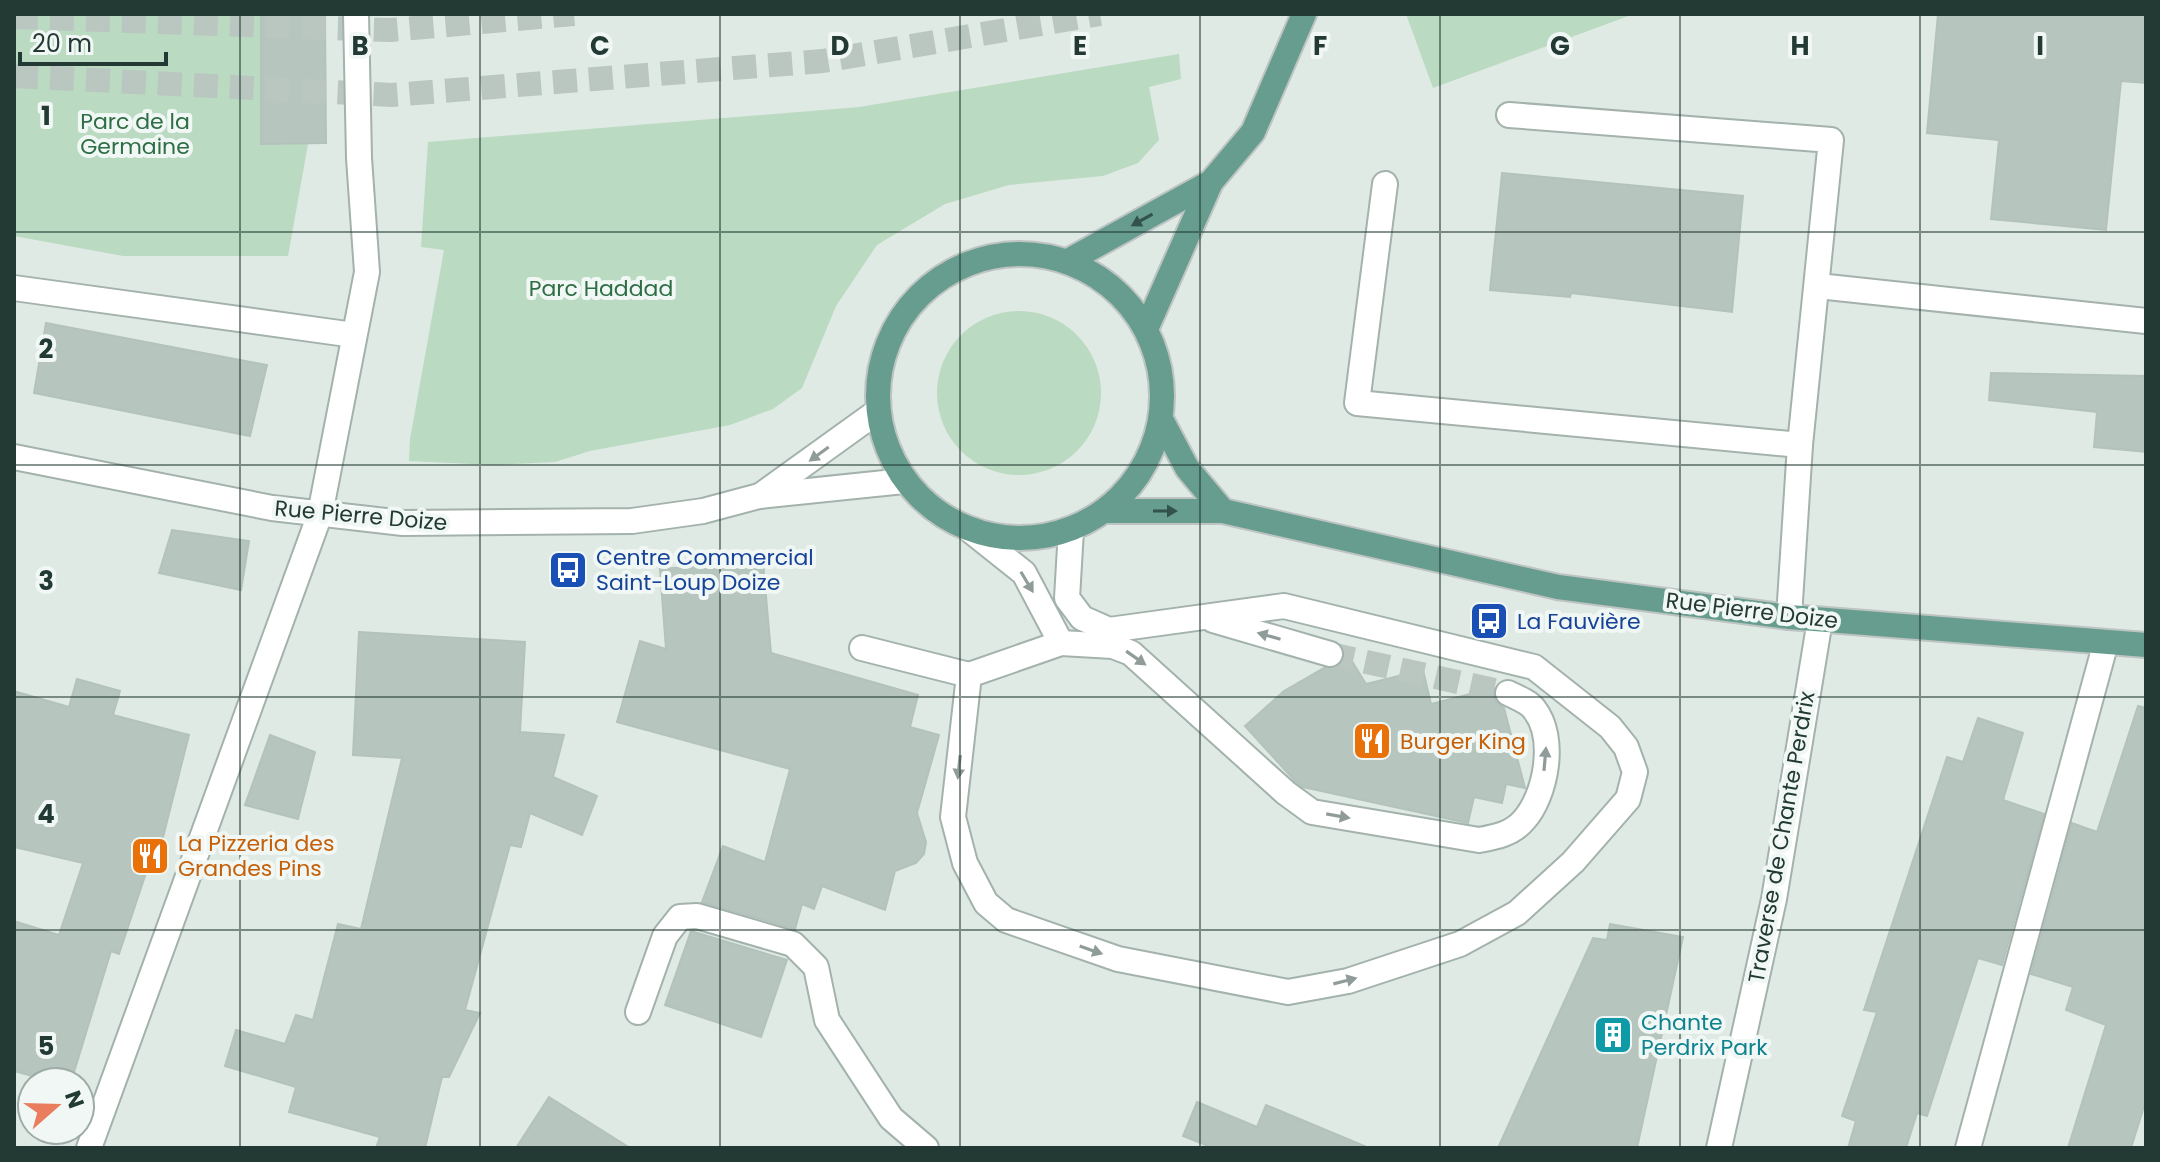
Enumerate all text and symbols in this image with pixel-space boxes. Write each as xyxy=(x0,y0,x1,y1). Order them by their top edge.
scale bar xyxy=(20,16,166,66)
text: 20 m xyxy=(32,27,92,60)
text: B xyxy=(351,28,369,64)
text: C xyxy=(590,28,610,64)
text: D xyxy=(831,28,850,64)
text: E xyxy=(1073,28,1087,64)
text: F xyxy=(1313,28,1327,64)
text: G xyxy=(1550,28,1570,64)
text: H xyxy=(1790,28,1810,64)
text: I xyxy=(2036,28,2044,64)
text: 1 xyxy=(41,98,51,134)
park label: Parc de la Germaine xyxy=(80,106,190,162)
one-way arrow xyxy=(1131,213,1154,227)
park label: Parc Haddad xyxy=(529,273,673,304)
text: 2 xyxy=(39,331,54,367)
one-way arrow xyxy=(808,446,829,461)
street label: Rue Pierre Doize xyxy=(273,493,449,538)
one-way arrow xyxy=(1153,505,1178,517)
place label: Centre Commercial Saint-Loup Doize xyxy=(596,542,814,598)
bus stop icon: Centre Commercial Saint-Loup Doize xyxy=(547,549,589,591)
text: 3 xyxy=(38,563,54,599)
one-way arrow xyxy=(1020,571,1034,593)
street label: Rue Pierre Doize xyxy=(1664,585,1840,636)
bus stop icon: La Fauvière xyxy=(1468,600,1510,642)
place label: La Fauvière xyxy=(1517,606,1641,637)
one-way arrow xyxy=(1256,629,1280,642)
one-way arrow xyxy=(1125,650,1147,666)
street label: Traverse de Chante Perdrix xyxy=(1741,688,1823,985)
restaurant icon: Burger King xyxy=(1351,720,1393,762)
place label: Burger King xyxy=(1400,726,1526,757)
one-way arrow xyxy=(1538,746,1551,771)
one-way arrow xyxy=(952,754,965,779)
text: 4 xyxy=(37,796,55,832)
one-way arrow xyxy=(1325,810,1350,823)
place label: La Pizzeria des Grandes Pins xyxy=(178,828,334,884)
restaurant icon: La Pizzeria des Grandes Pins xyxy=(129,835,171,877)
one-way arrow xyxy=(1079,944,1103,957)
one-way arrow xyxy=(1333,974,1358,987)
place label: Chante Perdrix Park xyxy=(1641,1007,1768,1063)
building icon: Chante Perdrix Park xyxy=(1592,1014,1634,1056)
text: 5 xyxy=(38,1028,54,1064)
north arrow xyxy=(16,1066,96,1146)
text: N xyxy=(57,1086,92,1112)

